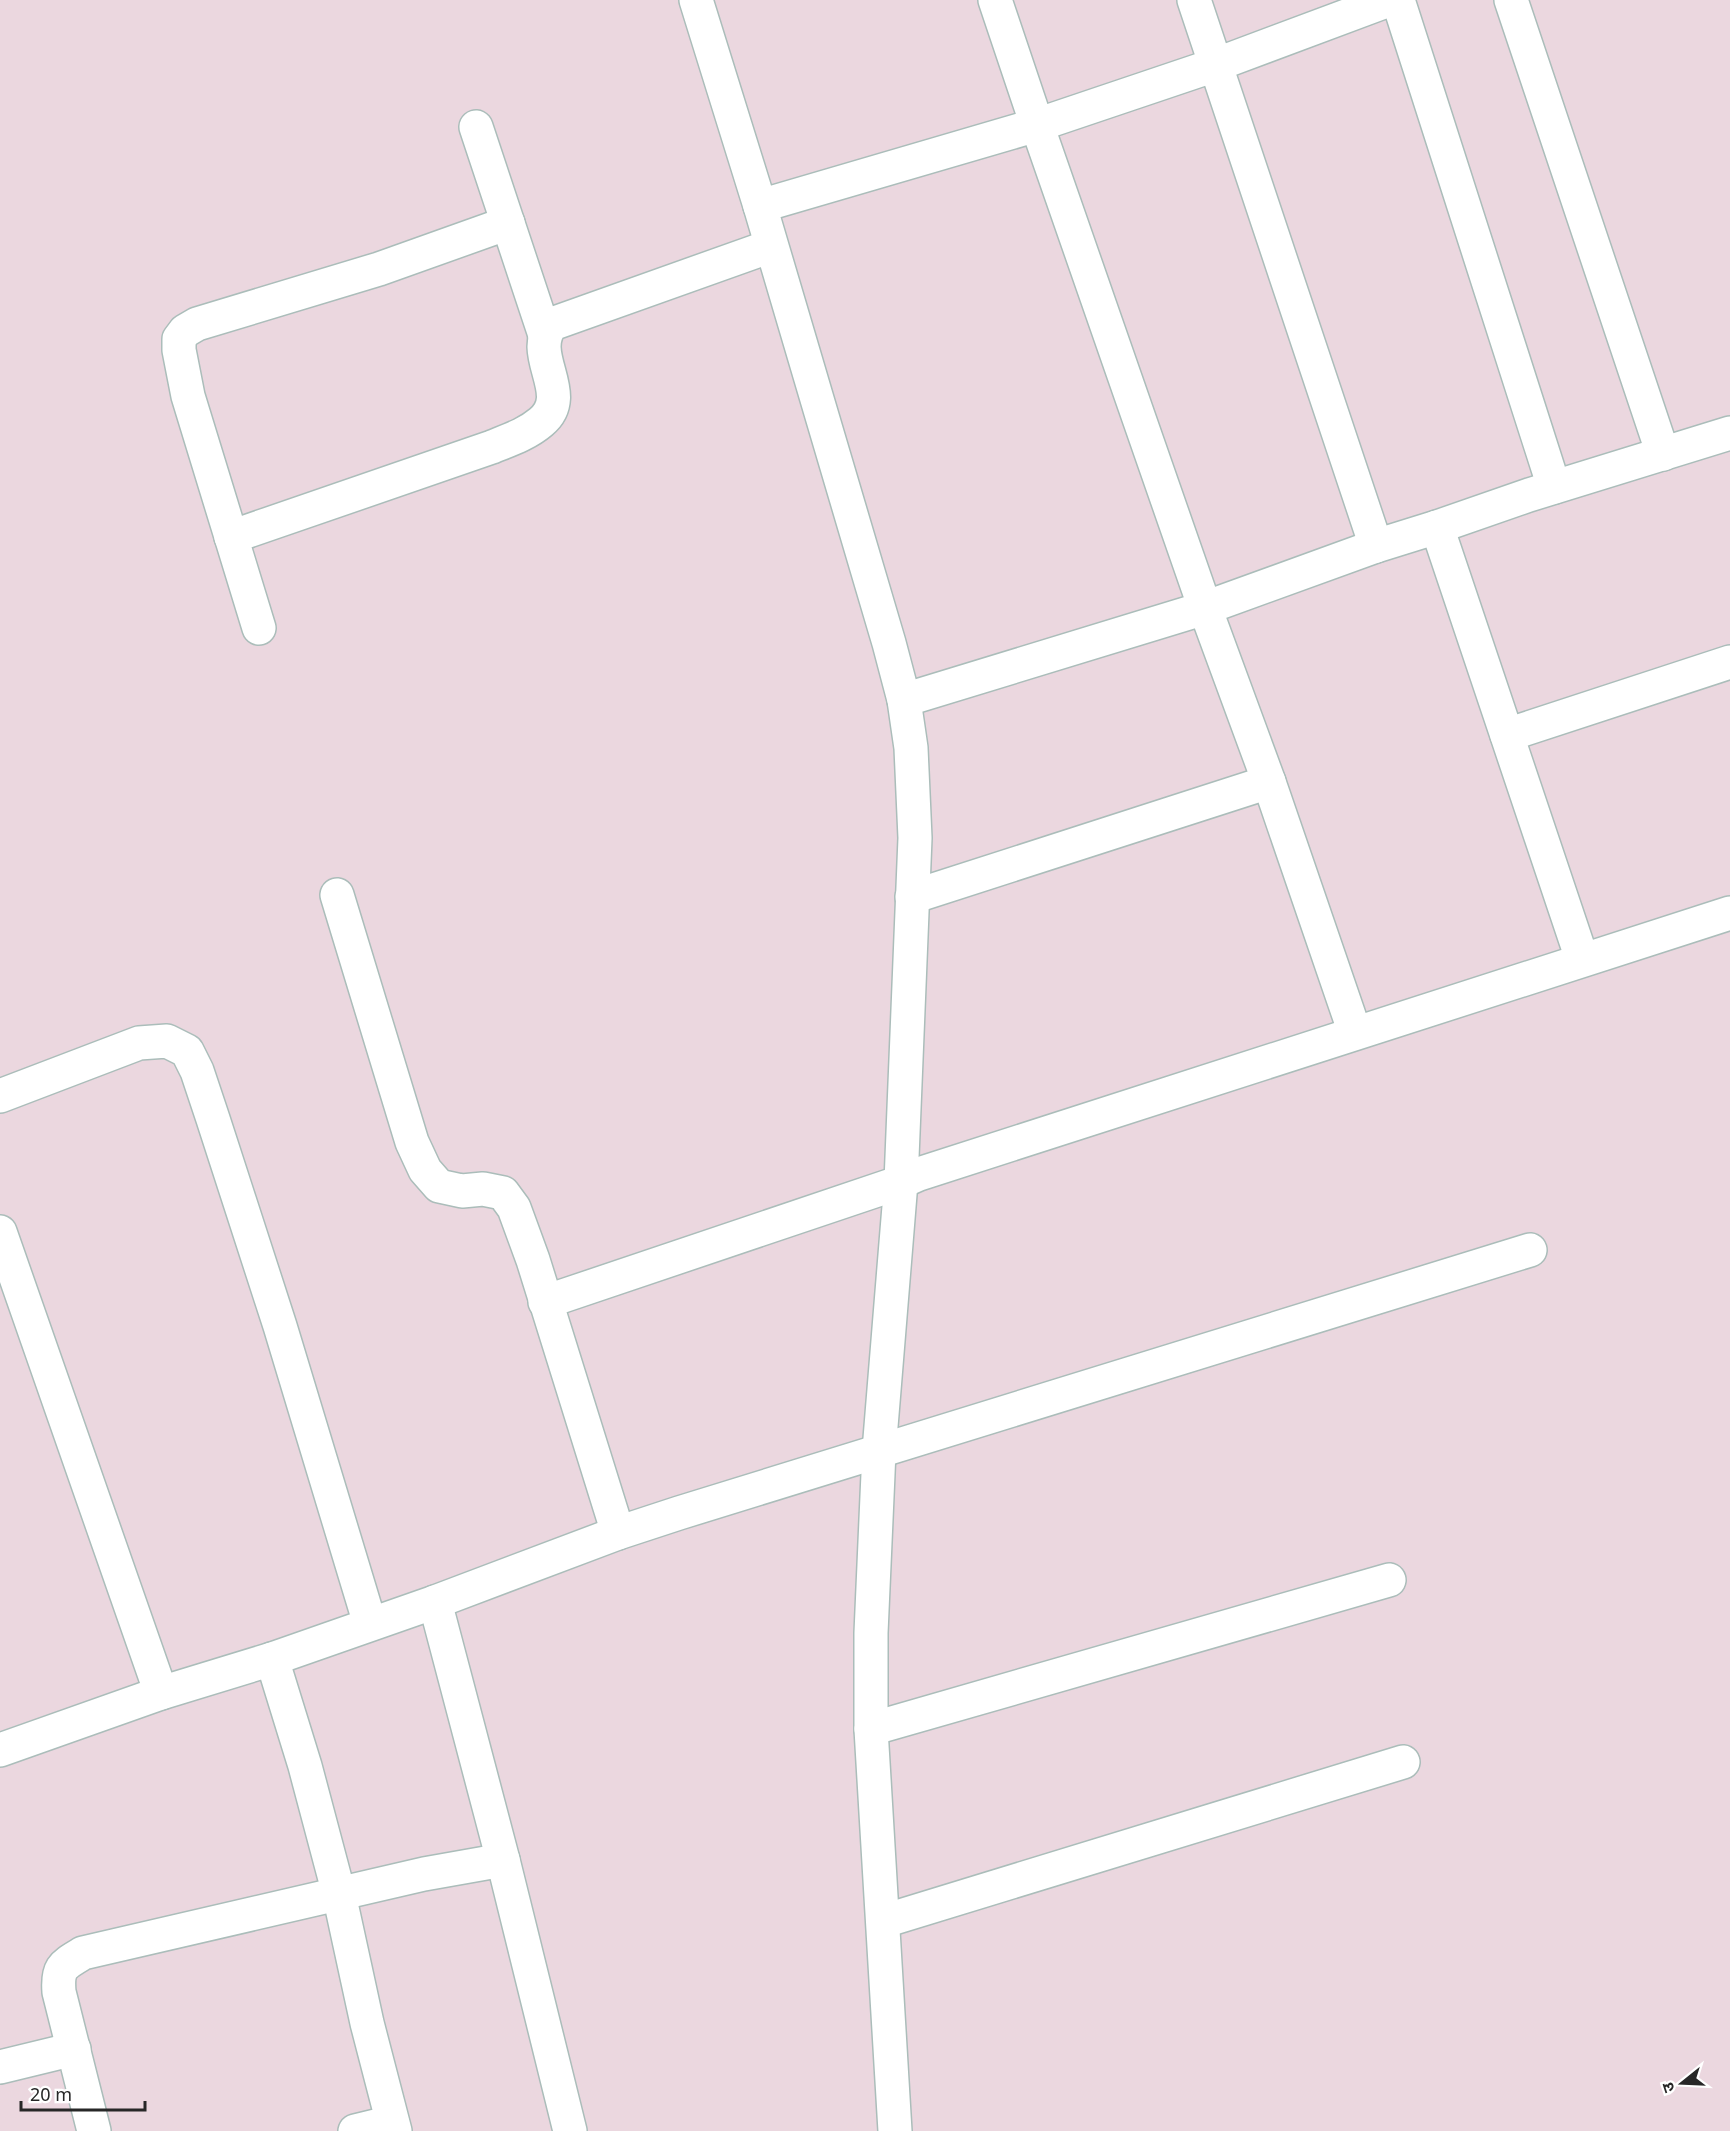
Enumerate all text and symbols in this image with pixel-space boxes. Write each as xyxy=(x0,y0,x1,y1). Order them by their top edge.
north arrow xyxy=(1652,2053,1712,2113)
scale bar xyxy=(21,2074,146,2112)
text: उ xyxy=(1656,2079,1680,2095)
text: 20 m xyxy=(30,2082,72,2106)

